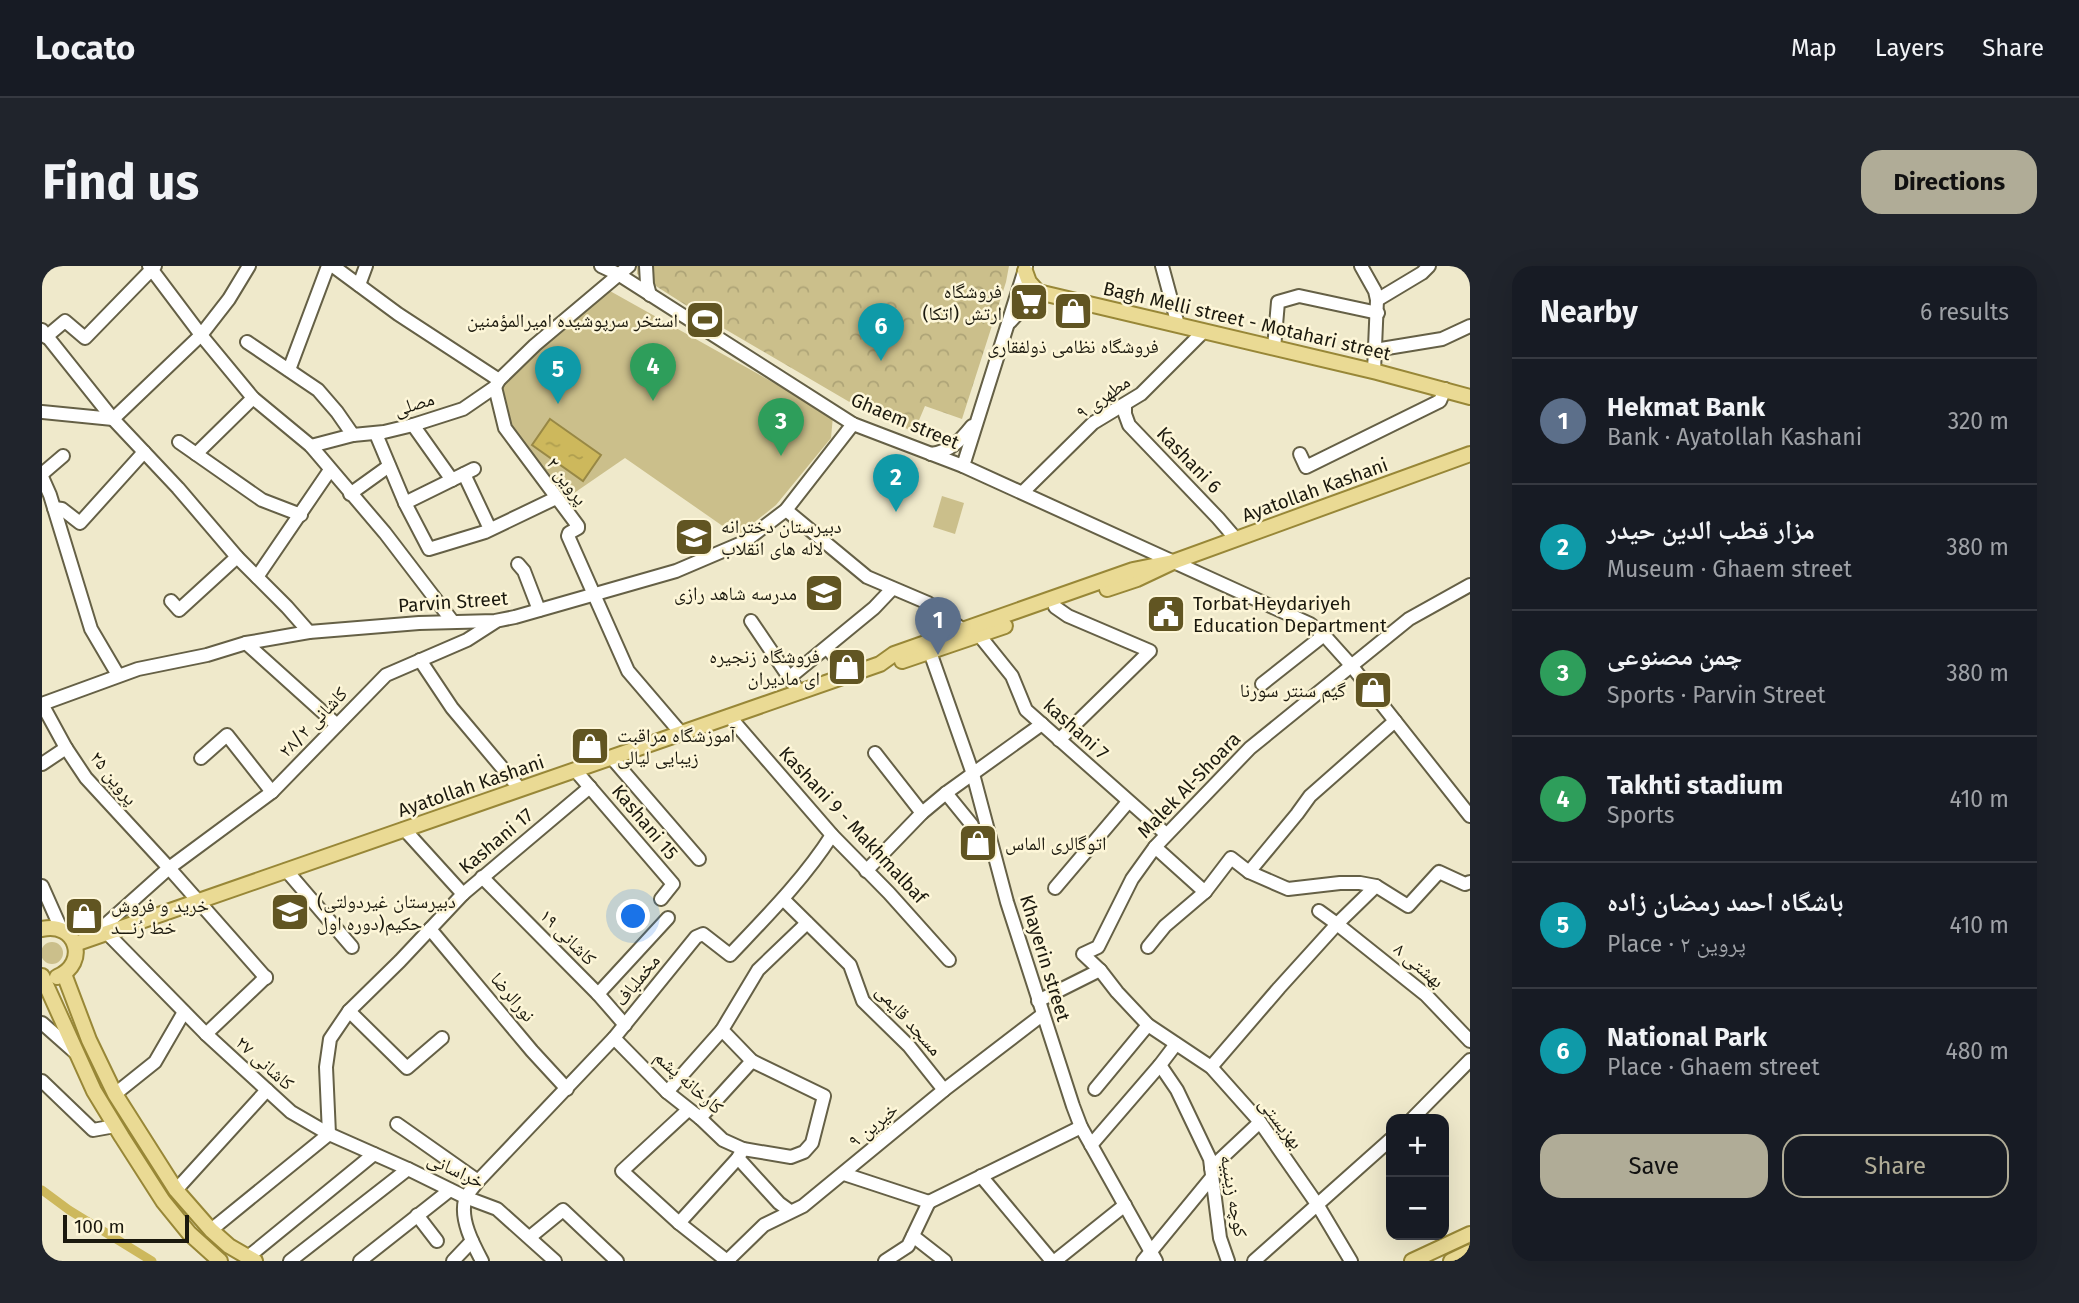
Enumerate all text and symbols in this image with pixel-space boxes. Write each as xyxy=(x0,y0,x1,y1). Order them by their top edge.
text: Locato xyxy=(35,28,135,68)
text: Map xyxy=(1791,34,1837,62)
text: Layers xyxy=(1875,34,1944,62)
text: Share xyxy=(1982,34,2044,62)
button: Directions xyxy=(1861,150,2037,214)
text: Find us xyxy=(42,153,199,212)
street label: Bagh Melli street - Motahari street xyxy=(1101,277,1393,365)
place label: فروشگاه ارتش (اتکا) xyxy=(922,280,1002,325)
supermarket icon: فروشگاه ارتش (اتکا) xyxy=(1008,281,1050,323)
shop icon: فروشگاه نظامی ذولفقاری xyxy=(1052,290,1094,332)
text: Nearby xyxy=(1540,294,1638,330)
text: 6 results xyxy=(1920,298,2009,326)
sports icon: استخر سرپوشیده امیرالمؤمنین xyxy=(684,299,726,341)
pin: 6 xyxy=(858,303,904,361)
place label: استخر سرپوشیده امیرالمؤمنین xyxy=(467,309,678,332)
place label: فروشگاه نظامی ذولفقاری xyxy=(987,335,1159,358)
pin: 4 xyxy=(630,343,676,401)
pin: 5 xyxy=(535,346,581,404)
street label: مطهری ۹ xyxy=(1071,370,1135,424)
street label: مصلی xyxy=(391,387,437,421)
street label: Ghaem street xyxy=(847,388,963,454)
text: Hekmat Bank xyxy=(1607,392,1765,423)
pin: 3 xyxy=(758,398,804,456)
text: 1 xyxy=(1558,407,1568,435)
text: 320 m xyxy=(1948,407,2009,435)
street label: Kashani 6 xyxy=(1152,422,1226,498)
text: Bank · Ayatollah Kashani xyxy=(1607,423,1862,451)
street label: پروین ۲ xyxy=(541,452,593,510)
street label: Ayatollah Kashani xyxy=(1239,453,1391,527)
pin: 2 xyxy=(873,454,919,512)
place label: دبیرستان دخترانه لاله های انقلاب xyxy=(721,515,842,560)
text: مزار قطب الدین حیدر xyxy=(1607,515,1815,546)
school or university icon: دبیرستان دخترانه لاله های انقلاب xyxy=(673,516,715,558)
text: 2 xyxy=(1557,533,1569,561)
text: 380 m xyxy=(1946,533,2009,561)
text: Museum · Ghaem street xyxy=(1607,555,1852,583)
school or university icon: مدرسه شاهد رازی xyxy=(803,572,845,614)
place label: مدرسه شاهد رازی xyxy=(674,582,797,605)
street label: Parvin Street xyxy=(397,587,509,617)
place label: Torbat Heydariyeh Education Department xyxy=(1193,592,1387,637)
public building icon: Torbat Heydariyeh Education Department xyxy=(1145,593,1187,635)
pin: 1 xyxy=(915,597,961,655)
text: چمن مصنوعی xyxy=(1607,641,1742,672)
place label: فروشگاه زنجیره ای مادیران xyxy=(709,645,820,690)
shop icon: فروشگاه زنجیره ای مادیران xyxy=(826,646,868,688)
text: 3 xyxy=(1557,659,1569,687)
text: 380 m xyxy=(1946,659,2009,687)
shop icon: گیم سنتر سورنا xyxy=(1352,669,1394,711)
place label: گیم سنتر سورنا xyxy=(1240,679,1346,703)
text: Sports · Parvin Street xyxy=(1607,681,1826,709)
street label: کاشانی ۲۸/۲ xyxy=(274,682,352,762)
street label: kashani 7 xyxy=(1039,694,1113,764)
place label: آموزشگاه مراقبت زیبایی لیالی xyxy=(617,724,736,769)
shop icon: آموزشگاه مراقبت زیبایی لیالی xyxy=(569,725,611,767)
street label: Malek Al-Shoara xyxy=(1133,727,1245,843)
street label: Kashani 9 - Makhmalbaf xyxy=(774,742,933,910)
street label: پروین ۲۵ xyxy=(85,746,143,810)
street label: Ayatollah Kashani xyxy=(395,750,547,822)
text: Takhti stadium xyxy=(1607,770,1783,801)
street label: Kashani 15 xyxy=(607,780,683,864)
text: 4 xyxy=(1557,785,1570,813)
text: 410 m xyxy=(1949,785,2009,813)
text: Sports xyxy=(1607,801,1675,829)
street label: Kashani 17 xyxy=(454,803,538,879)
shop icon: اتوگالری الماس xyxy=(957,822,999,864)
place label: اتوگالری الماس xyxy=(1005,832,1107,855)
text: باشگاه احمد رمضان زاده xyxy=(1607,887,1843,918)
place label: (دبیرستان غيردولتی حکیم(دوره اول xyxy=(317,890,456,936)
school or university icon: (دبیرستان غيردولتی حکیم(دوره اول xyxy=(269,891,311,933)
street label: Khayerin street xyxy=(1015,892,1075,1024)
place label: خرید و فروش خط رُنـــد xyxy=(111,894,209,939)
shop icon: خرید و فروش خط رُنـــد xyxy=(63,895,105,937)
your location xyxy=(616,899,650,933)
street label: کاشانی ۱۹ xyxy=(535,904,601,970)
text: 5 xyxy=(1557,911,1569,939)
text: 410 m xyxy=(1949,911,2009,939)
text: Place · پروین ۲ xyxy=(1607,930,1746,958)
street label: بهشتی ۸ xyxy=(1389,937,1449,993)
street label: مخملباف xyxy=(609,949,665,1011)
street label: نورالرضا xyxy=(486,968,540,1026)
street label: مسجد قایمی xyxy=(871,980,947,1060)
text: National Park xyxy=(1607,1022,1767,1053)
street label: کاشانی ۲۷ xyxy=(231,1031,299,1095)
text: 6 xyxy=(1557,1037,1569,1065)
text: 480 m xyxy=(1945,1037,2009,1065)
street label: کارخانه پشم xyxy=(649,1045,728,1120)
text: Place · Ghaem street xyxy=(1607,1053,1820,1081)
street label: بهزیستی xyxy=(1254,1092,1308,1154)
street label: خیرین ۹ xyxy=(843,1098,903,1152)
map controls xyxy=(1386,1114,1449,1240)
button: + xyxy=(1386,1114,1449,1177)
button: Save xyxy=(1540,1134,1768,1198)
button: Share xyxy=(1782,1134,2009,1198)
street label: خراسانی xyxy=(424,1147,488,1193)
street label: کوچه زینبیه xyxy=(1215,1153,1253,1239)
button: − xyxy=(1386,1177,1449,1240)
scale bar xyxy=(63,1212,189,1244)
text: 100 m xyxy=(74,1215,125,1238)

